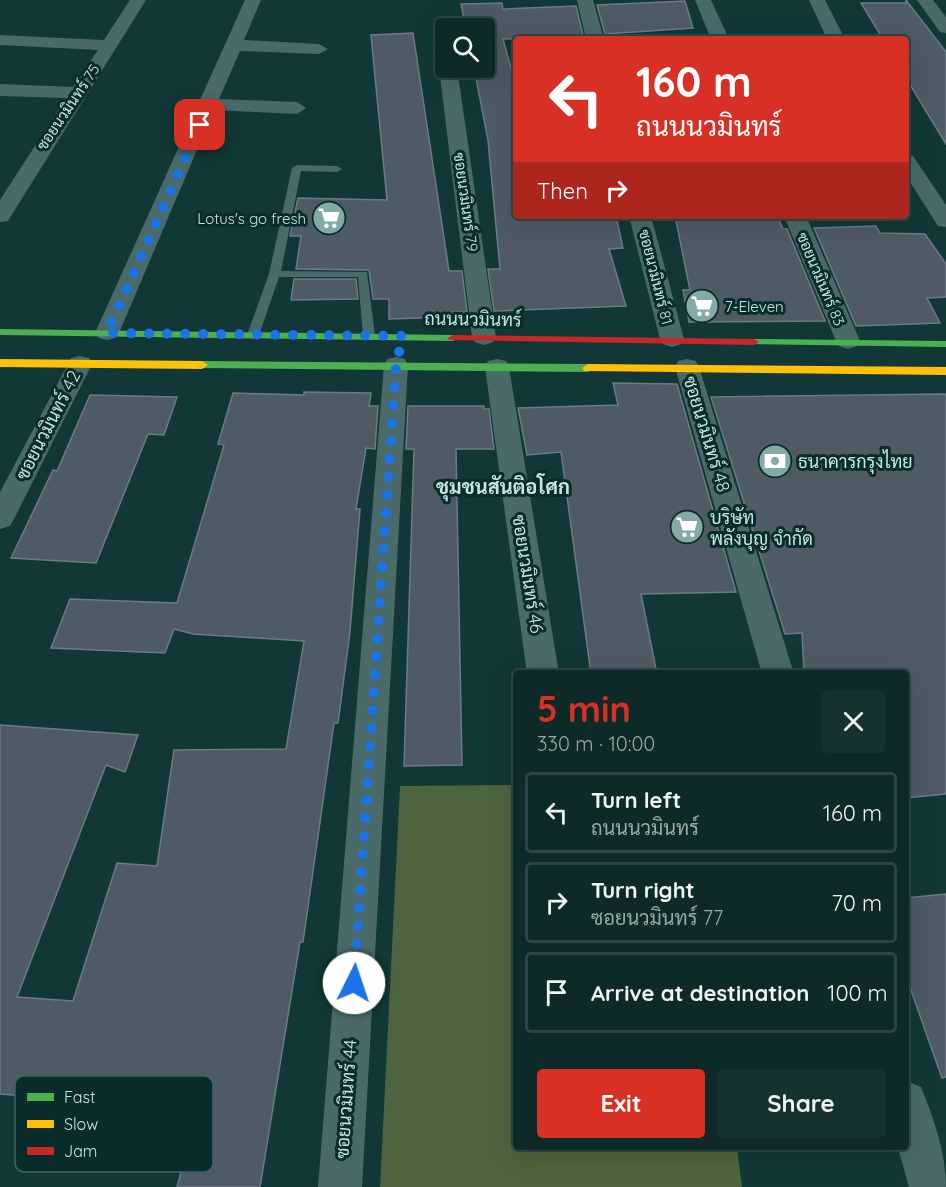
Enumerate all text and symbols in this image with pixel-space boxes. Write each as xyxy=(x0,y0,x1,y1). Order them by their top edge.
map controls xyxy=(435,18,495,78)
button: search xyxy=(435,18,495,78)
text: 160 m xyxy=(636,55,752,108)
street label: ซอยนวมินทร์ 75 xyxy=(32,60,104,154)
icon: left xyxy=(537,60,615,138)
pin xyxy=(174,99,225,150)
icon: arrive xyxy=(183,108,216,141)
text: ถนนนวมินทร์ xyxy=(636,109,782,143)
street label: ซอยนวมินทร์ 79 xyxy=(450,151,482,253)
icon: right xyxy=(600,174,633,207)
text: Then xyxy=(537,177,588,205)
supermarket icon: Lotus's go fresh xyxy=(311,200,347,236)
place label: Lotus's go fresh xyxy=(197,209,306,228)
street label: ซอยนวมินทร์ 81 xyxy=(635,227,677,327)
street label: ซอยนวมินทร์ 83 xyxy=(793,229,849,329)
supermarket icon: 7-Eleven xyxy=(684,288,720,324)
place label: 7-Eleven xyxy=(725,297,784,316)
street label: ถนนนวมินทร์ xyxy=(424,306,522,331)
street label: ซอยนวมินทร์ 42 xyxy=(10,366,86,484)
street label: ซอยนวมินทร์ 48 xyxy=(678,373,736,495)
bank icon: ธนาคารกรุงไทย xyxy=(757,443,793,479)
place label: ธนาคารกรุงไทย xyxy=(798,449,913,474)
district label: ชุมชนสันติอโศก xyxy=(436,473,570,502)
place label: บริษัท พลังบุญ จำกัด xyxy=(710,506,813,551)
supermarket icon: บริษัท พลังบุญ จำกัด xyxy=(669,509,705,545)
street label: ซอยนวมินทร์ 46 xyxy=(507,513,550,635)
text: 5 min xyxy=(537,686,631,731)
button: close xyxy=(822,690,885,753)
text: 330 m · 10:00 xyxy=(537,731,655,756)
text: Turn left xyxy=(591,786,681,814)
icon: left xyxy=(540,796,573,829)
text: 160 m xyxy=(823,799,882,827)
text: ถนนนวมินทร์ xyxy=(591,815,699,840)
text: Turn right xyxy=(591,876,695,904)
icon: right xyxy=(540,886,573,919)
text: 70 m xyxy=(832,889,882,917)
text: ซอยนวมินทร์ 77 xyxy=(591,905,723,930)
position arrow xyxy=(322,951,386,1015)
icon: arrive xyxy=(540,976,573,1009)
text: Arrive at destination xyxy=(591,979,809,1007)
text: 100 m xyxy=(827,979,888,1007)
street label: ซอยนวมินทร์ 44 xyxy=(329,1038,362,1159)
button: Exit xyxy=(537,1069,705,1138)
button: Share xyxy=(717,1069,885,1138)
legend xyxy=(15,1076,213,1172)
text: Fast xyxy=(64,1087,95,1107)
text: Slow xyxy=(64,1114,98,1134)
text: Jam xyxy=(64,1141,97,1161)

